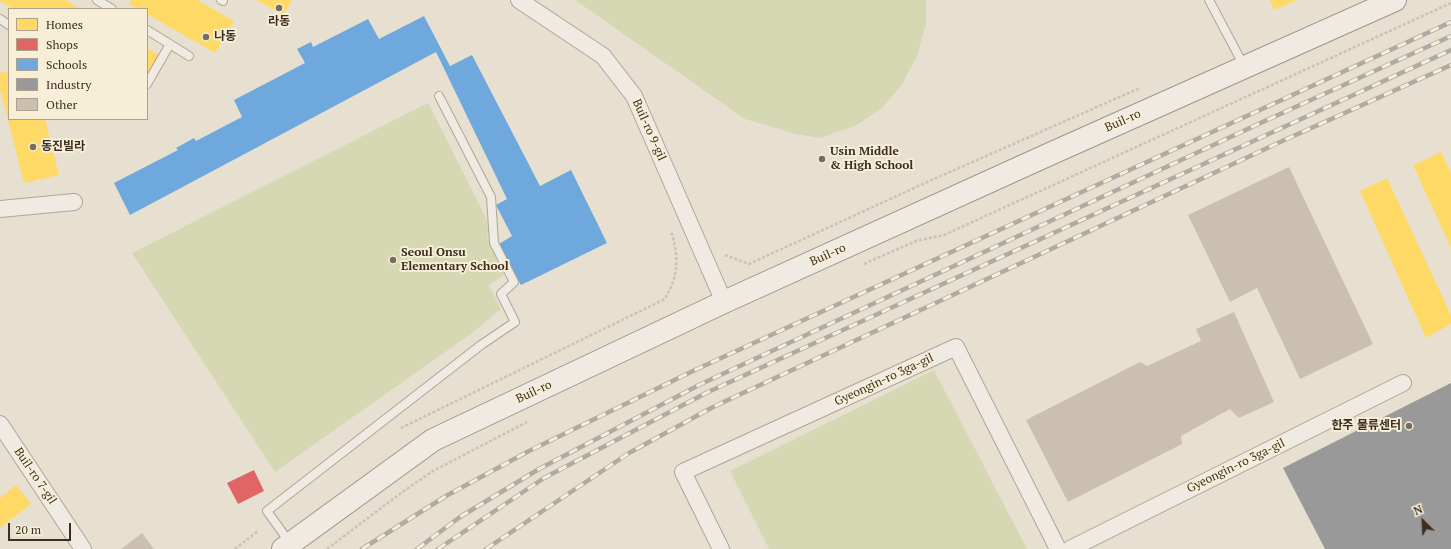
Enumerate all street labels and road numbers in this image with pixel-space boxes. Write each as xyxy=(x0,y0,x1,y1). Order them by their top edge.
street label: Buil-ro 9-gil xyxy=(629,97,669,163)
street label: Buil-ro xyxy=(1103,107,1143,135)
street label: Buil-ro xyxy=(808,241,848,269)
street label: Gyeongin-ro 3ga-gil xyxy=(832,351,936,409)
street label: Buil-ro xyxy=(514,377,554,407)
street label: Gyeongin-ro 3ga-gil xyxy=(1184,436,1288,496)
street label: Buil-ro 7-gil xyxy=(11,445,59,507)

